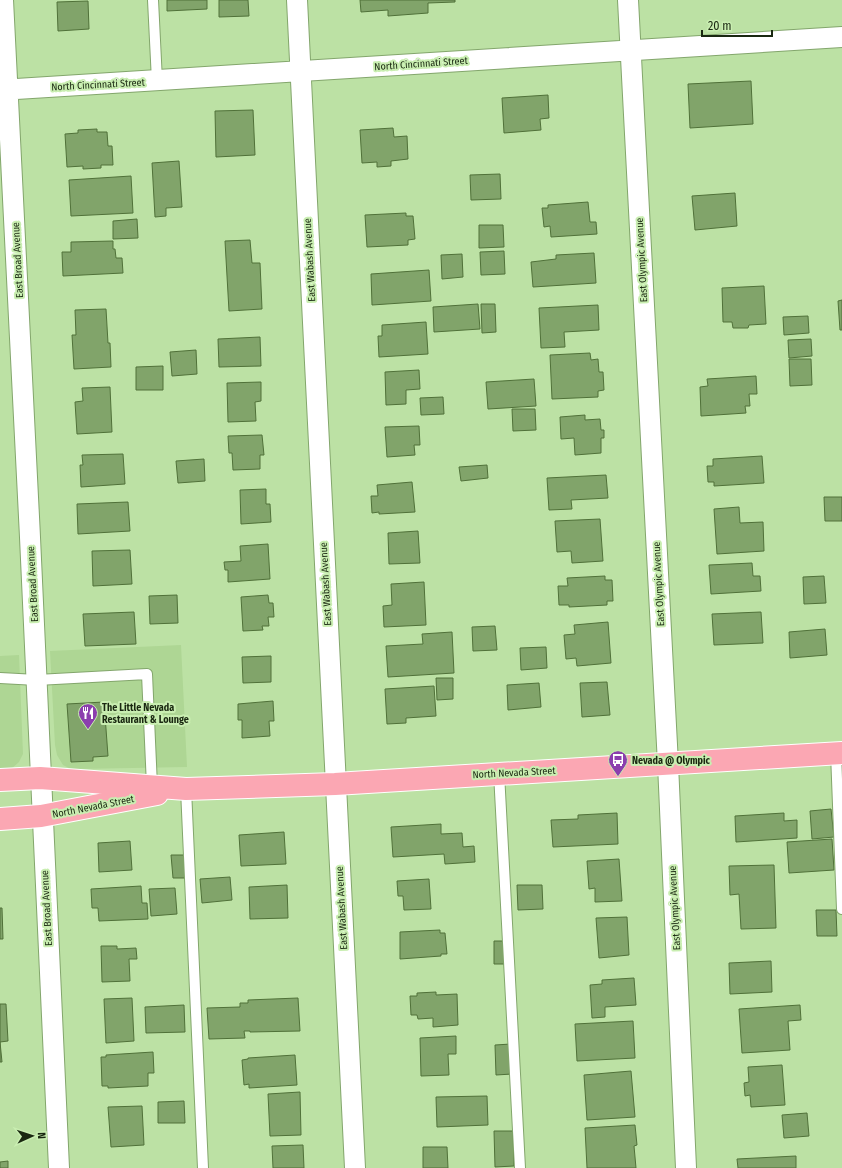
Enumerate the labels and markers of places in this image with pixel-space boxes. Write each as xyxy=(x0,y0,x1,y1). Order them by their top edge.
restaurant icon: The Little Nevada Restaurant & Lounge xyxy=(77,702,99,730)
place label: The Little Nevada Restaurant & Lounge xyxy=(102,702,189,726)
bus stop icon: Nevada @ Olympic xyxy=(607,749,629,777)
place label: Nevada @ Olympic xyxy=(632,755,711,767)

